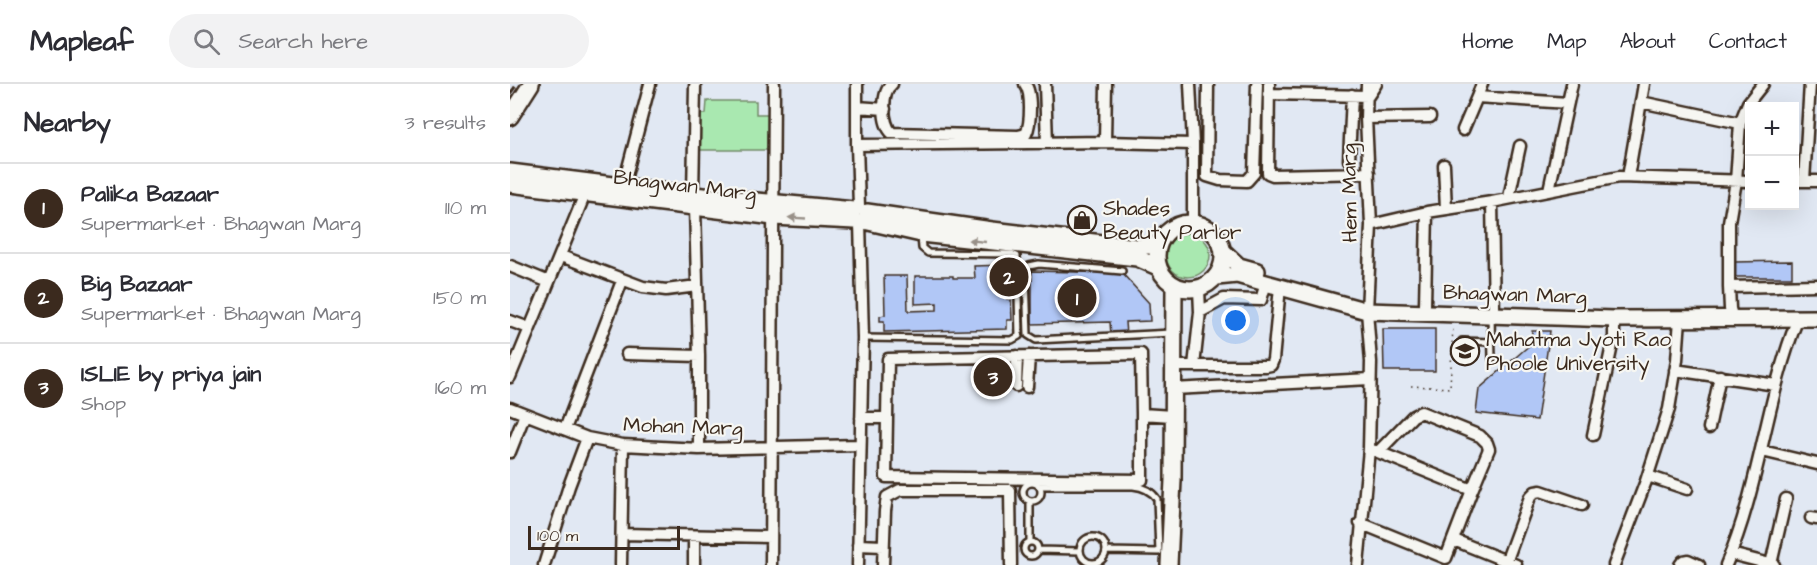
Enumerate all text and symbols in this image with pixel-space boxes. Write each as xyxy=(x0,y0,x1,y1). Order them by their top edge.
search box xyxy=(169,14,589,68)
text: Mapleaf xyxy=(30,22,133,61)
icon: search xyxy=(190,25,223,58)
text: Search here xyxy=(238,26,368,57)
text: Home xyxy=(1462,27,1514,56)
text: Map xyxy=(1547,27,1587,56)
text: About xyxy=(1620,27,1676,56)
text: Contact xyxy=(1709,27,1787,56)
map controls xyxy=(1745,102,1799,210)
button: + xyxy=(1745,102,1799,156)
text: Nearby xyxy=(24,105,111,141)
text: 3 results xyxy=(404,109,486,137)
street label: Hem Marg xyxy=(1334,143,1367,243)
button: − xyxy=(1745,156,1799,210)
street label: Bhagwan Marg xyxy=(612,162,758,211)
text: Palika Bazaar xyxy=(81,179,219,210)
text: 1 xyxy=(42,194,45,222)
text: 110 m xyxy=(445,194,486,222)
place label: Shades Beauty Parlor xyxy=(1103,194,1242,249)
shop icon: Shades Beauty Parlor xyxy=(1066,204,1098,236)
text: Supermarket · Bhagwan Marg xyxy=(81,210,361,238)
one-way arrow xyxy=(787,214,806,223)
one-way arrow xyxy=(967,236,986,245)
pin: 2 xyxy=(990,254,1028,300)
text: Big Bazaar xyxy=(81,269,192,300)
pin: 1 xyxy=(1058,276,1096,320)
street label: Bhagwan Marg xyxy=(1443,277,1588,314)
text: 2 xyxy=(38,284,49,312)
text: 150 m xyxy=(433,284,486,312)
text: Supermarket · Bhagwan Marg xyxy=(81,300,361,328)
your location xyxy=(1221,306,1250,335)
place label: Mahatma Jyoti Rao Phoole University xyxy=(1486,325,1671,380)
school or university icon: Mahatma Jyoti Rao Phoole University xyxy=(1449,335,1481,367)
pin: 3 xyxy=(974,354,1012,400)
text: ISLIE by priya jain xyxy=(81,359,261,390)
text: 3 xyxy=(38,374,49,402)
text: 160 m xyxy=(435,374,486,402)
text: Shop xyxy=(81,390,126,418)
street label: Mohan Marg xyxy=(623,410,743,445)
scale bar xyxy=(528,523,680,550)
text: 100 m xyxy=(537,525,578,547)

